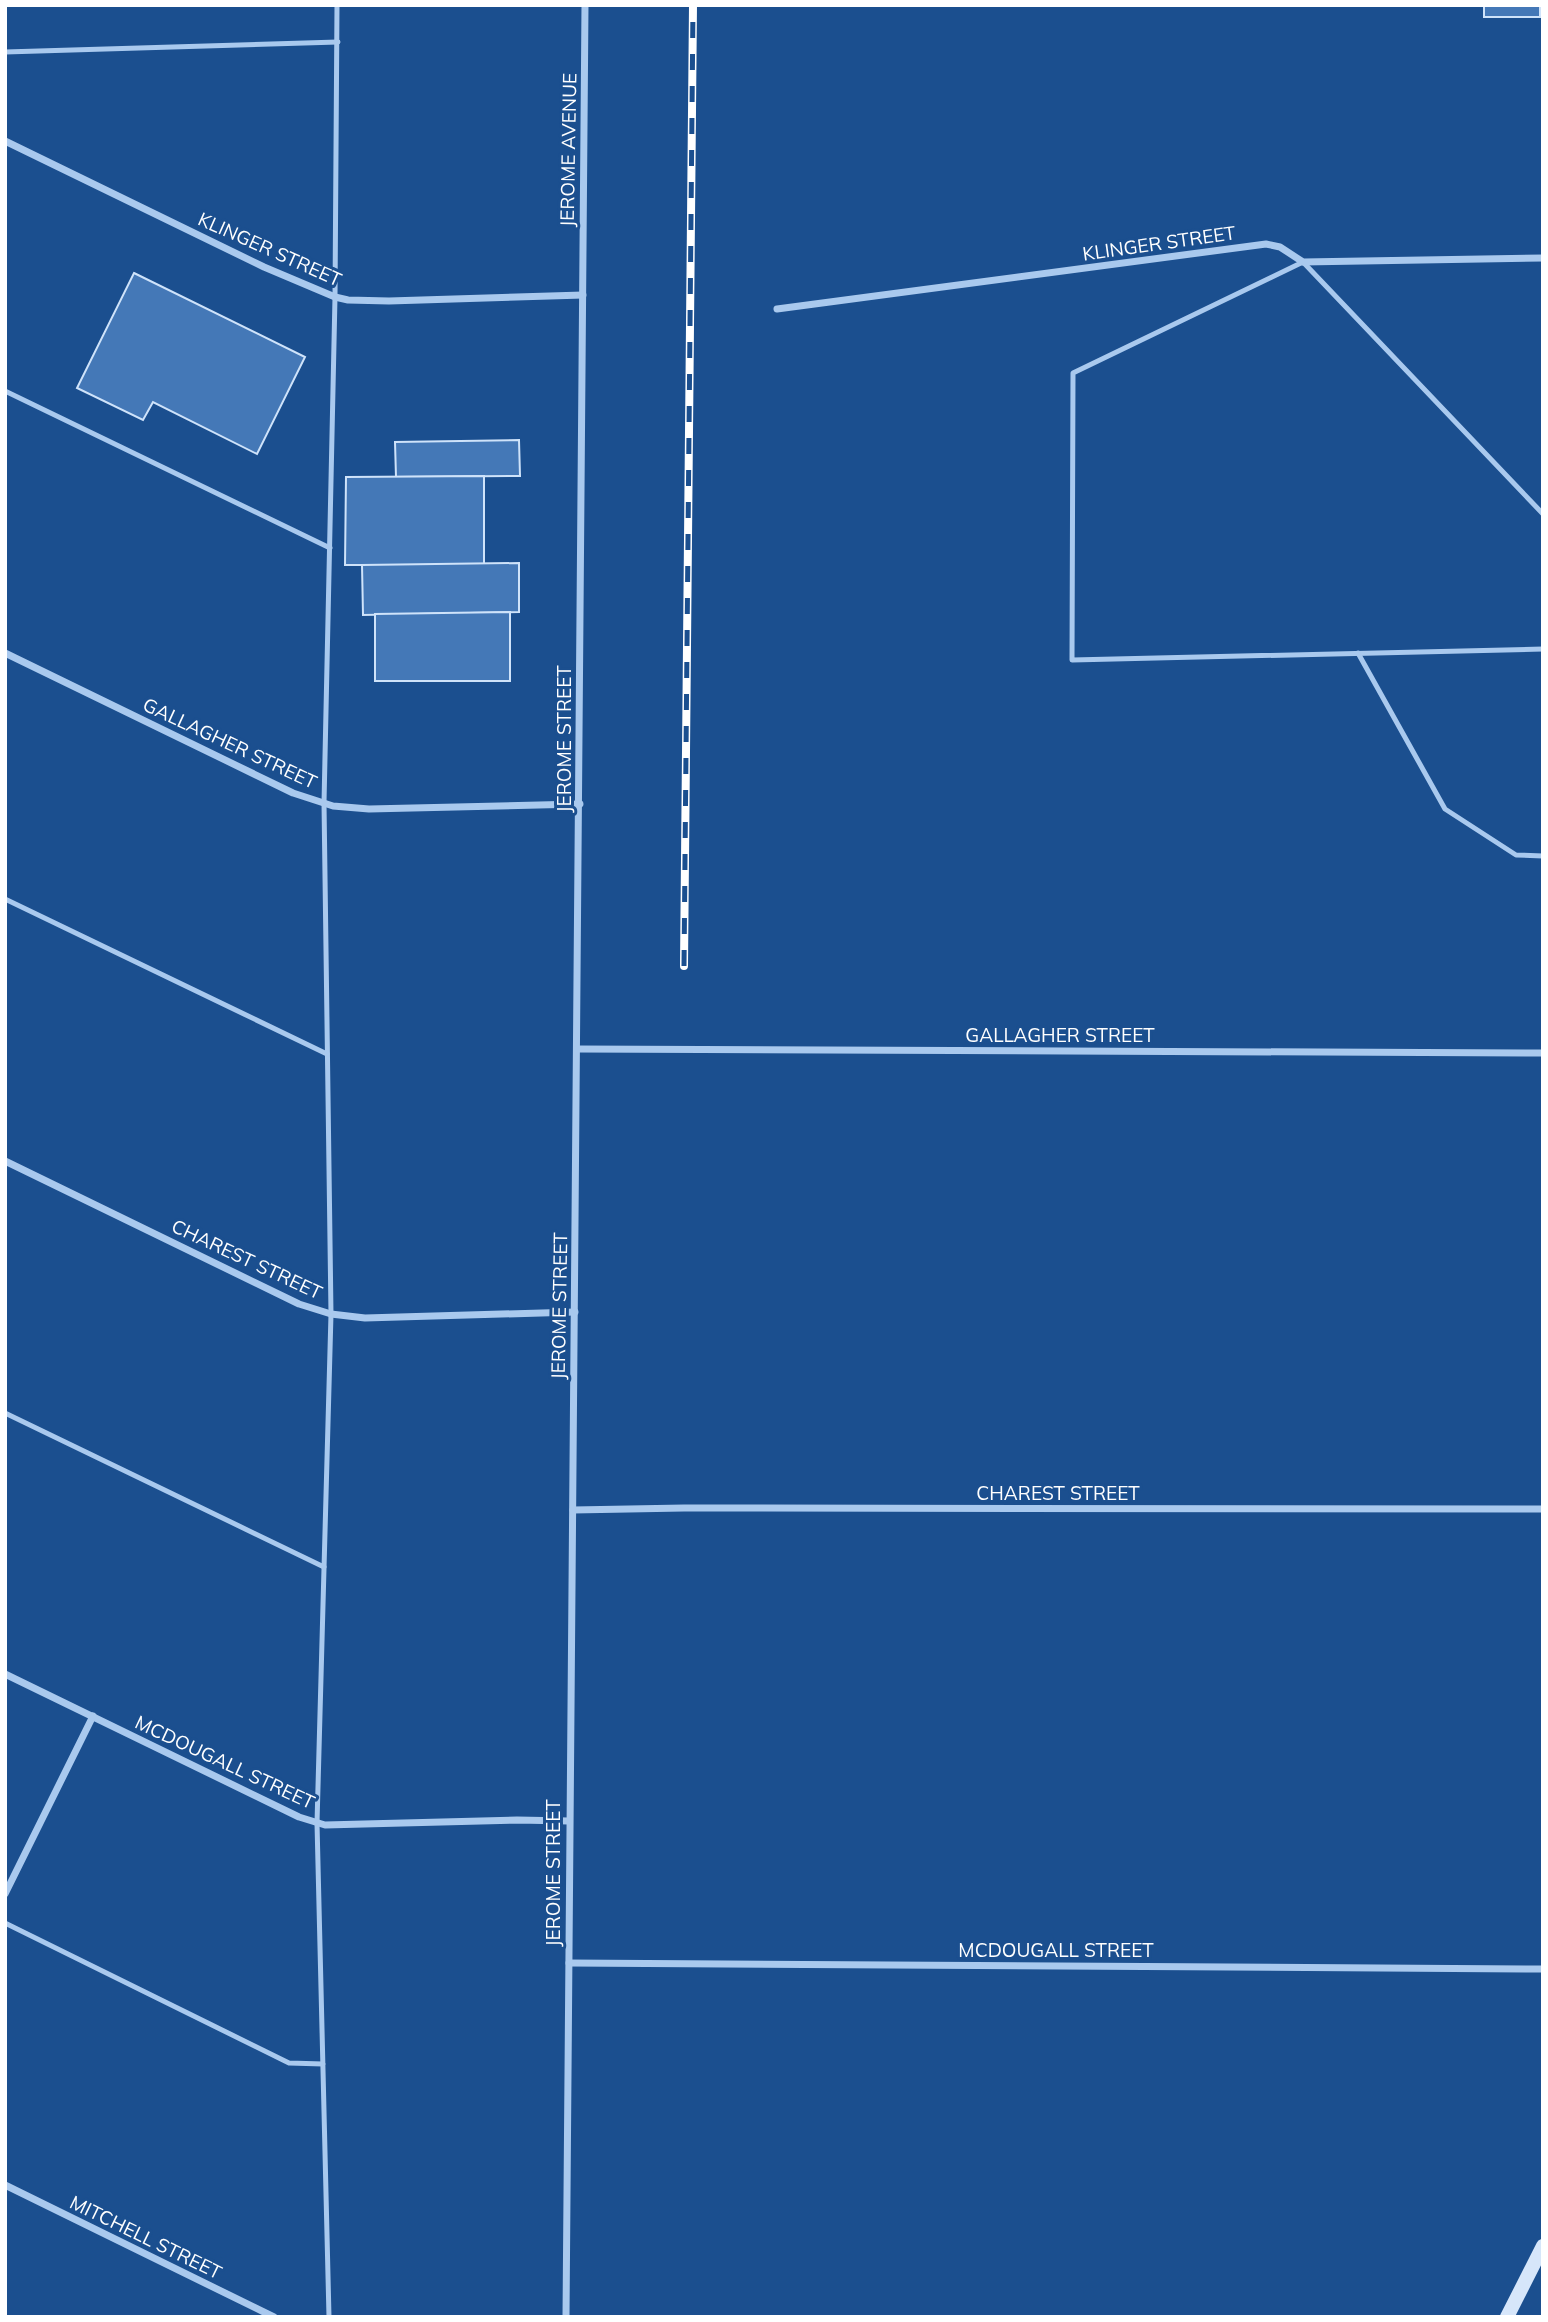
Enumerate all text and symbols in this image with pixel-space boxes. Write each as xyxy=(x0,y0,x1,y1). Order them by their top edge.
street label: JEROME AVENUE xyxy=(555,73,581,227)
street label: KLINGER STREET xyxy=(195,207,346,292)
street label: KLINGER STREET xyxy=(1081,220,1238,266)
street label: JEROME STREET xyxy=(552,665,576,813)
street label: GALLAGHER STREET xyxy=(139,692,321,794)
street label: GALLAGHER STREET xyxy=(965,1023,1155,1047)
street label: CHAREST STREET xyxy=(168,1214,327,1305)
street label: JEROME STREET xyxy=(546,1232,572,1380)
street label: CHAREST STREET xyxy=(976,1481,1140,1505)
street label: MCDOUGALL STREET xyxy=(131,1710,319,1814)
street label: JEROME STREET xyxy=(541,1799,565,1947)
street label: MCDOUGALL STREET xyxy=(958,1938,1154,1962)
street label: MITCHELL STREET xyxy=(66,2190,226,2284)

